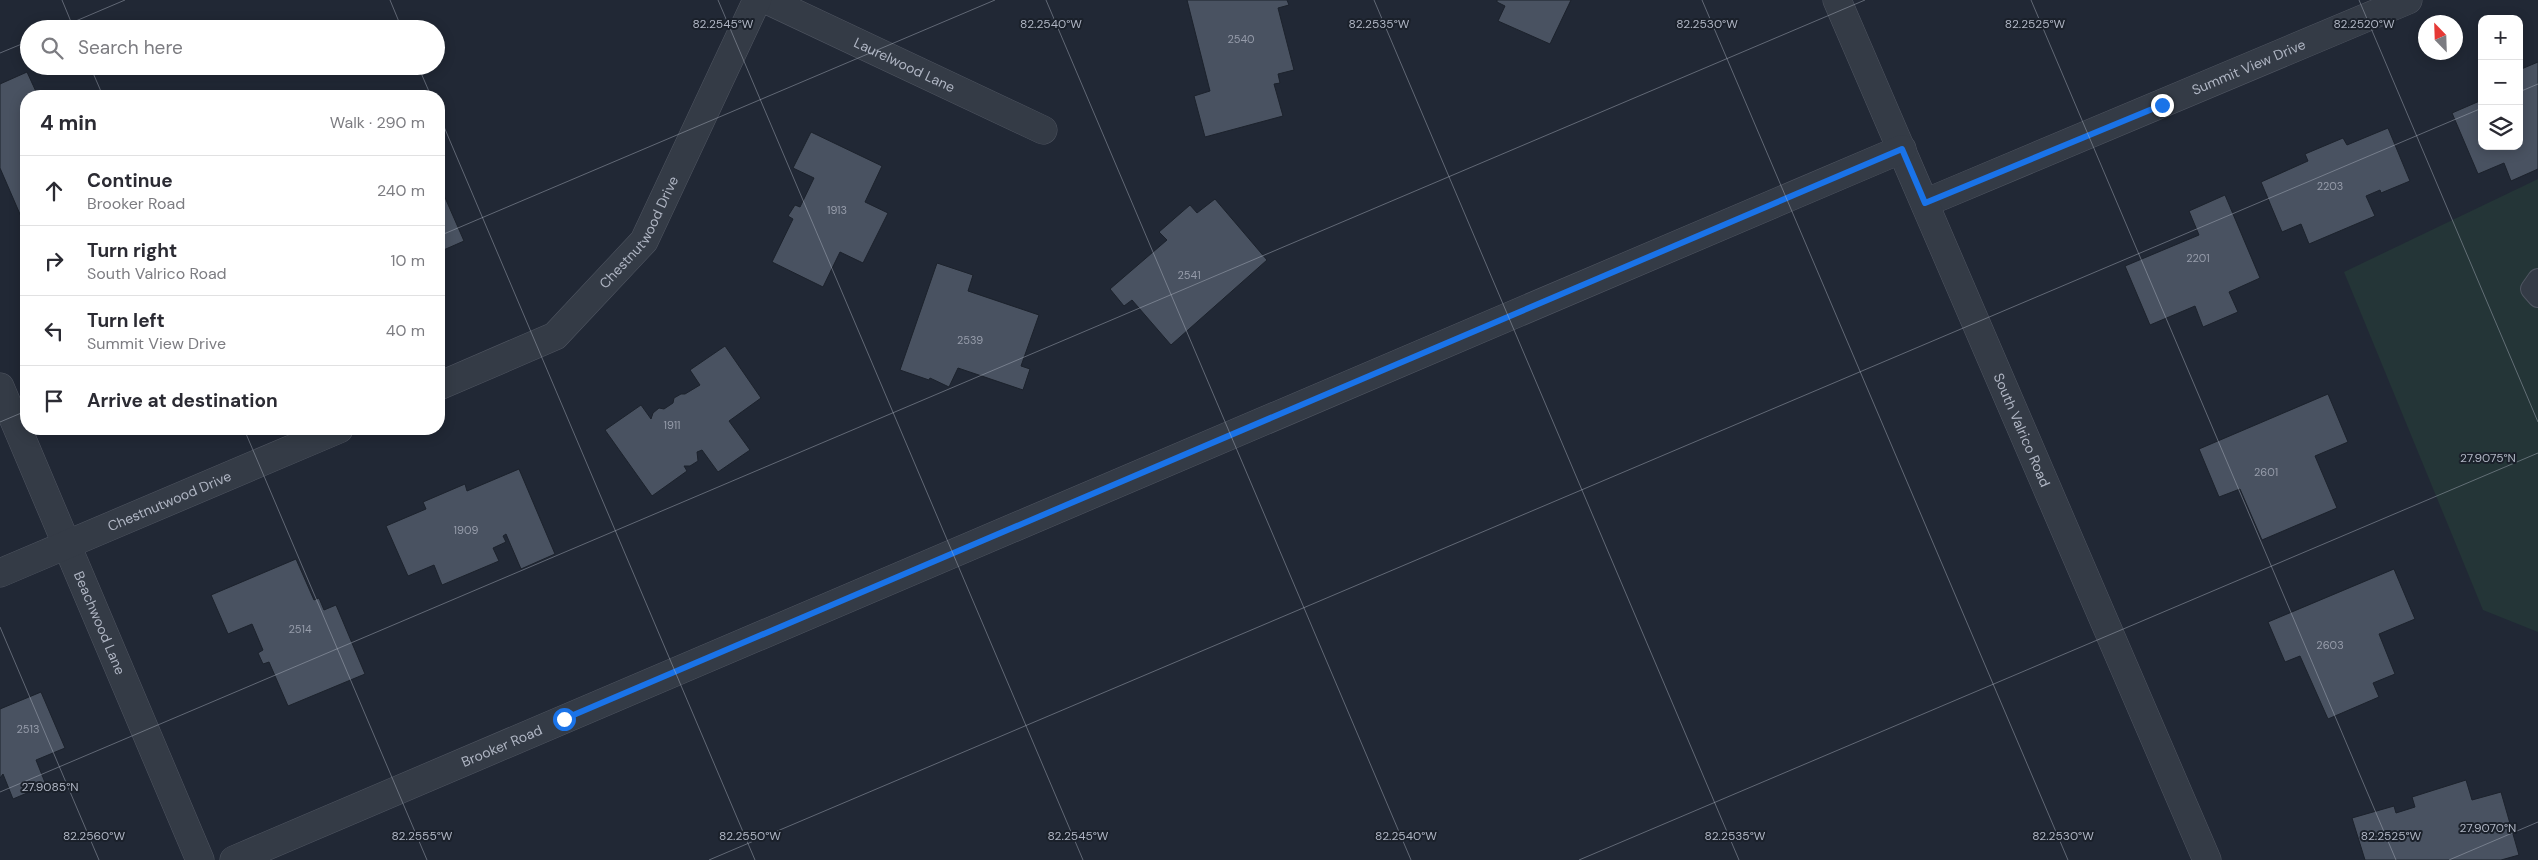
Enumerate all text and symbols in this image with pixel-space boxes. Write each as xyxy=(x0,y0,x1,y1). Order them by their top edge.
north arrow xyxy=(2418,15,2463,60)
map controls xyxy=(2478,15,2523,150)
button: + xyxy=(2478,15,2523,60)
text: 82.2545°W xyxy=(693,16,754,32)
text: 82.2540°W xyxy=(1020,16,1082,32)
text: 82.2535°W xyxy=(1349,16,1410,32)
text: 82.2530°W xyxy=(1676,16,1738,32)
text: 82.2525°W xyxy=(2005,16,2066,32)
text: 82.2520°W xyxy=(2333,16,2395,32)
search box xyxy=(20,20,445,75)
house number: 2540 xyxy=(1227,32,1255,46)
street label: Laurelwood Lane xyxy=(851,33,958,96)
icon: search xyxy=(38,34,66,62)
text: Search here xyxy=(78,35,183,60)
street label: Summit View Drive xyxy=(2189,35,2308,99)
button: − xyxy=(2478,60,2523,105)
route end xyxy=(2151,94,2174,117)
button: layers xyxy=(2478,105,2523,150)
text: 4 min xyxy=(40,109,97,137)
text: Walk · 290 m xyxy=(330,112,425,133)
text: Continue xyxy=(87,168,173,193)
street label: Chestnutwood Drive xyxy=(595,173,682,292)
icon: ahead xyxy=(40,177,68,205)
house number: 2203 xyxy=(2317,179,2343,193)
text: 240 m xyxy=(377,180,425,201)
text: Brooker Road xyxy=(87,193,185,214)
house number: 1913 xyxy=(827,203,847,217)
text: Turn right xyxy=(87,238,177,263)
icon: right xyxy=(40,247,68,275)
text: 10 m xyxy=(391,250,425,271)
house number: 2201 xyxy=(2186,251,2210,265)
text: South Valrico Road xyxy=(87,263,227,284)
house number: 2541 xyxy=(1177,268,1201,282)
text: Turn left xyxy=(87,308,165,333)
icon: left xyxy=(40,317,68,345)
text: 40 m xyxy=(386,320,425,341)
text: Summit View Drive xyxy=(87,333,226,354)
house number: 2539 xyxy=(957,333,983,347)
street label: South Valrico Road xyxy=(1990,370,2054,490)
icon: arrive xyxy=(40,387,68,415)
text: Arrive at destination xyxy=(87,388,278,413)
house number: 1911 xyxy=(663,418,681,432)
text: 27.9075°N xyxy=(2460,450,2516,466)
house number: 2601 xyxy=(2254,465,2278,479)
street label: Chestnutwood Drive xyxy=(105,467,234,535)
house number: 1909 xyxy=(454,523,478,537)
street label: Beachwood Lane xyxy=(70,568,130,677)
house number: 2514 xyxy=(288,622,312,636)
house number: 2603 xyxy=(2316,638,2344,652)
route start xyxy=(553,708,576,731)
street label: Brooker Road xyxy=(459,721,545,771)
house number: 2513 xyxy=(17,722,39,736)
text: 27.9085°N xyxy=(21,779,79,795)
text: 27.9070°N xyxy=(2460,820,2516,836)
text: 82.2560°W xyxy=(63,828,125,844)
text: 82.2555°W xyxy=(392,828,453,844)
text: 82.2550°W xyxy=(719,828,781,844)
text: 82.2545°W xyxy=(1048,828,1109,844)
text: 82.2540°W xyxy=(1375,828,1437,844)
text: 82.2535°W xyxy=(1705,828,1766,844)
text: 82.2530°W xyxy=(2032,828,2094,844)
text: 82.2525°W xyxy=(2361,828,2422,844)

